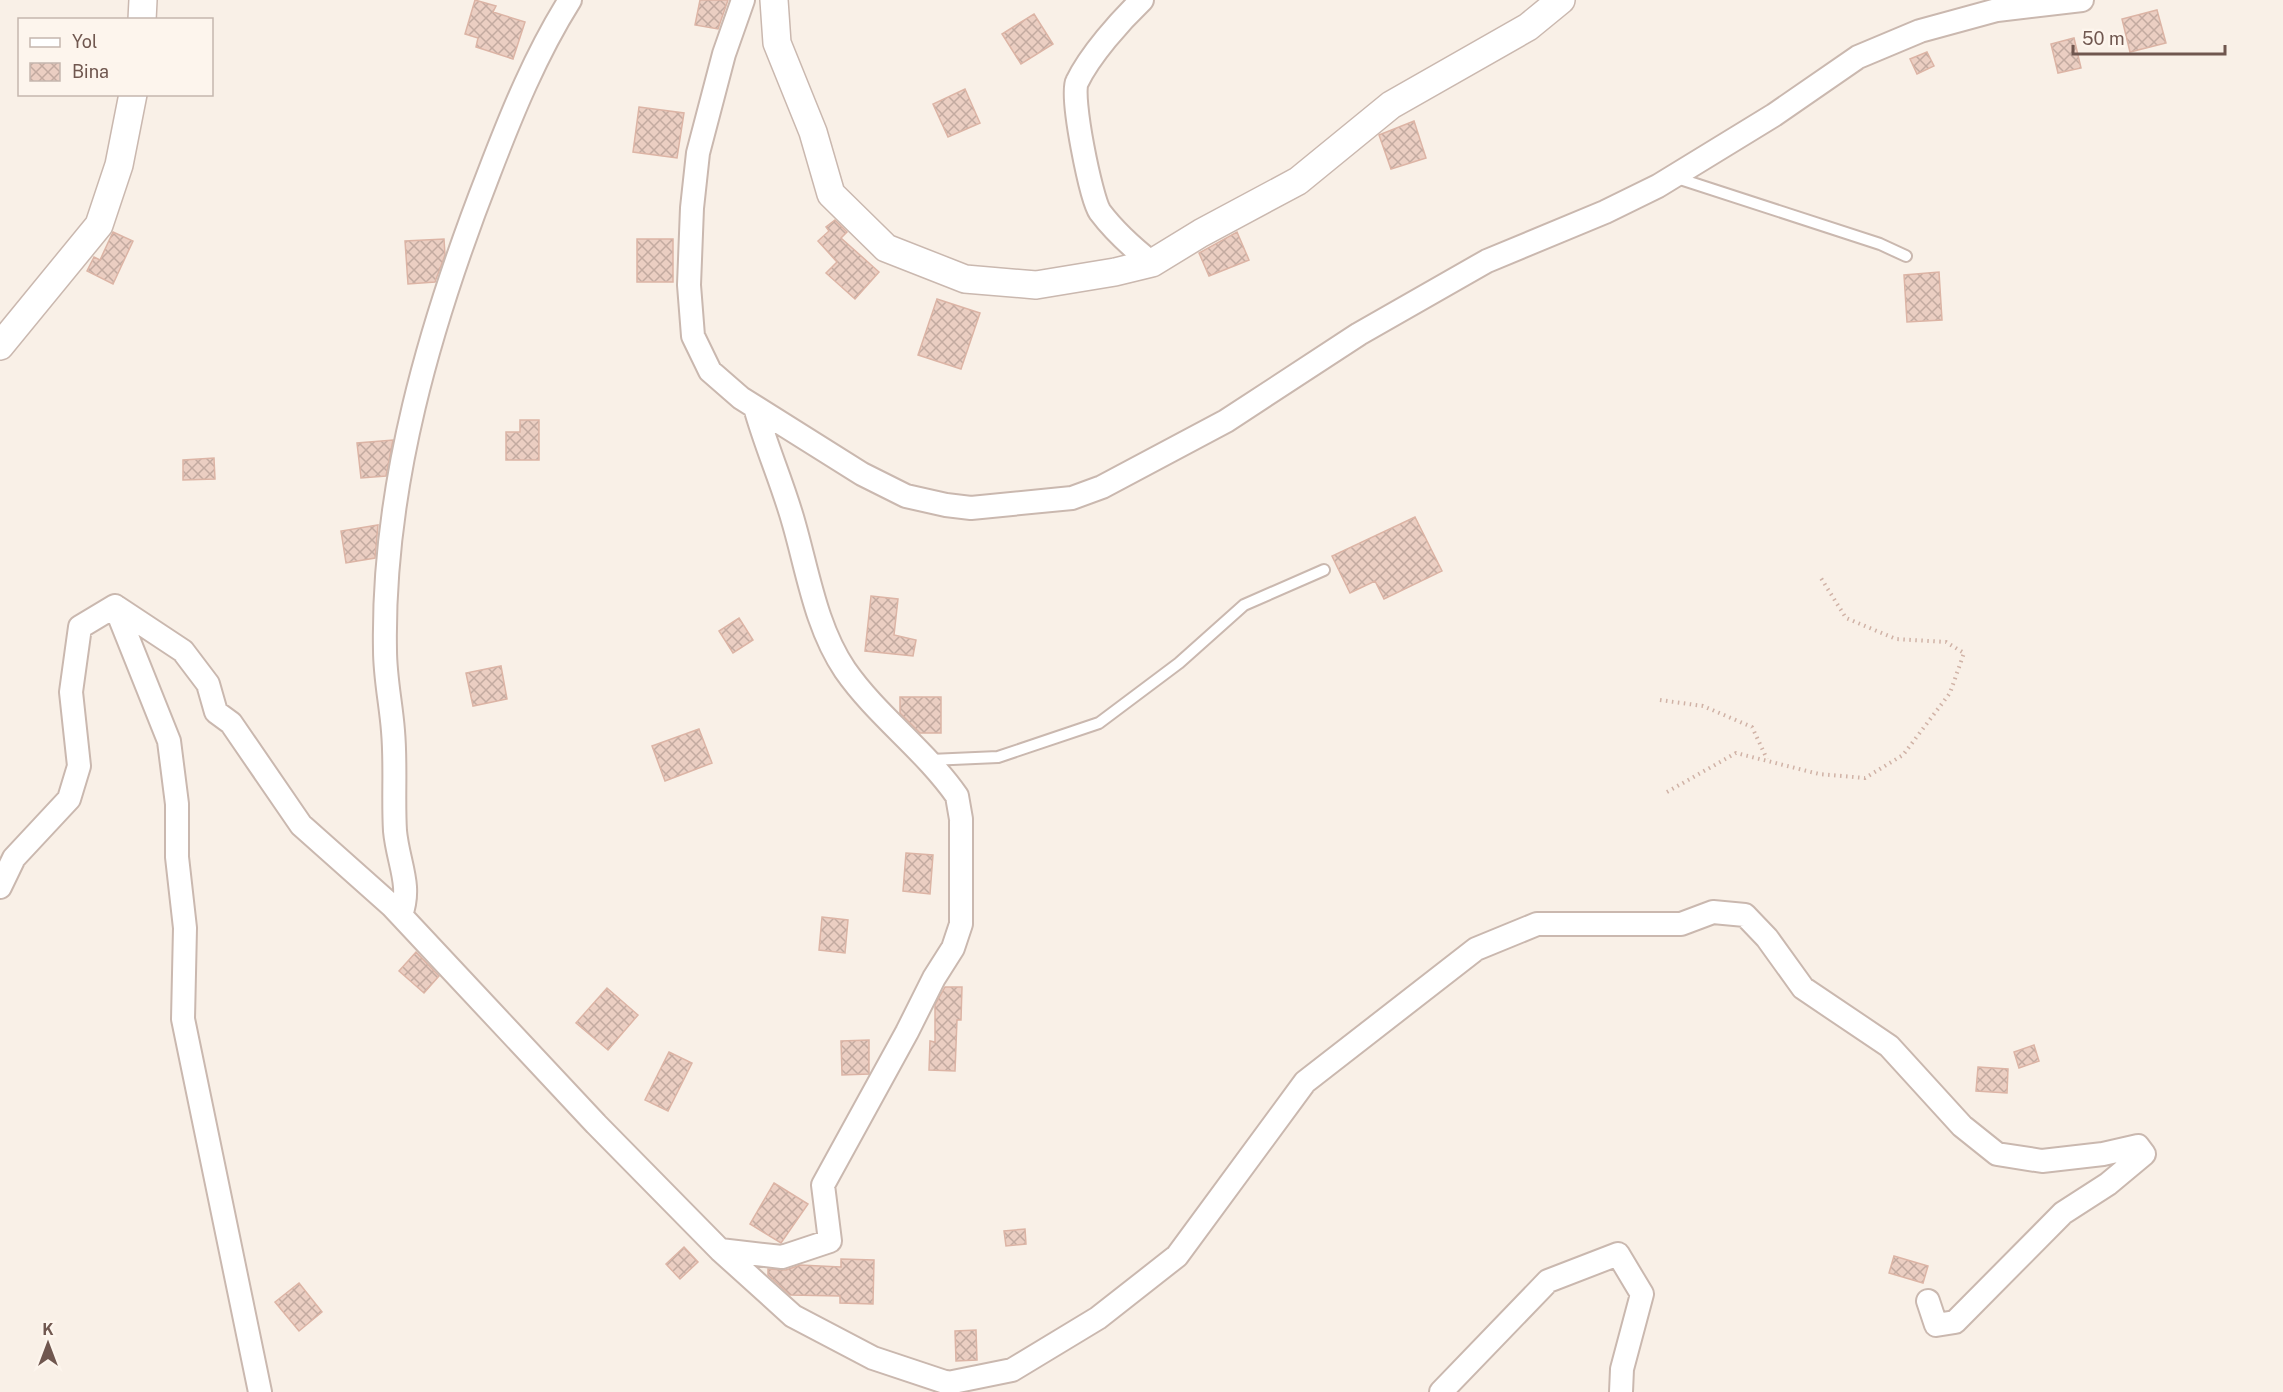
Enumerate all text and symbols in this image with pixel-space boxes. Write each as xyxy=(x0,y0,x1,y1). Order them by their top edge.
legend xyxy=(18,18,213,96)
scale bar xyxy=(2073,18,2224,56)
text: 50 m xyxy=(2082,28,2125,49)
text: Yol xyxy=(72,31,97,52)
text: Bina xyxy=(72,61,109,82)
north arrow xyxy=(18,1314,78,1374)
text: K xyxy=(42,1320,54,1339)

